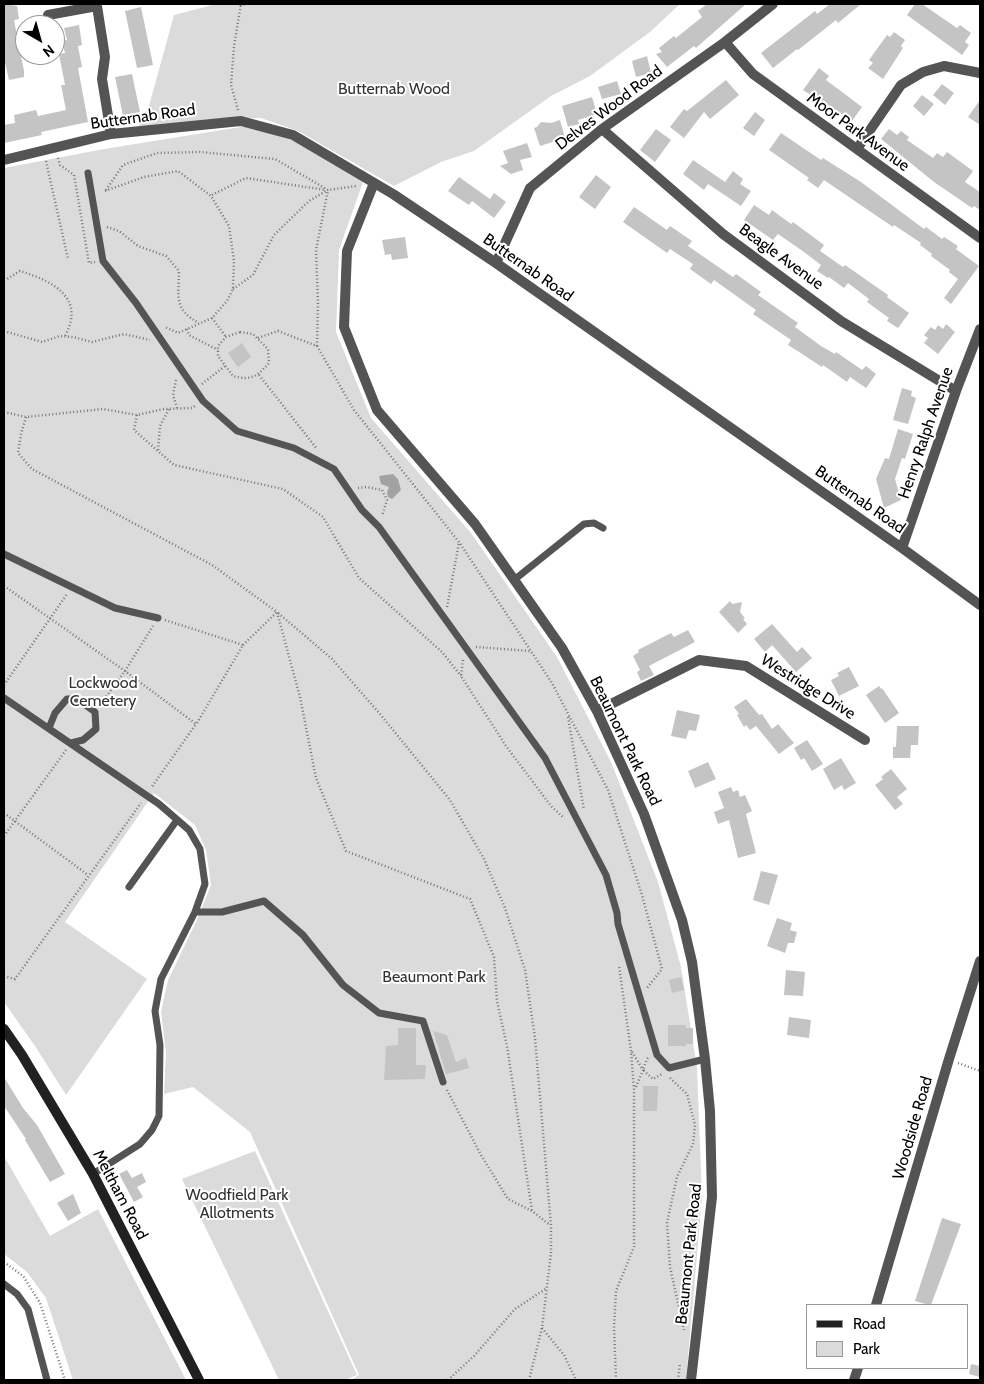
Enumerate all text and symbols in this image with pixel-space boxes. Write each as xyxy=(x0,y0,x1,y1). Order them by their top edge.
north arrow xyxy=(15,15,65,65)
text: N xyxy=(39,41,58,61)
street label: Delves Wood Road xyxy=(552,62,666,154)
park label: Butternab Wood xyxy=(338,79,450,99)
street label: Moor Park Avenue xyxy=(803,88,913,176)
street label: Butternab Road xyxy=(89,100,197,134)
street label: Beagle Avenue xyxy=(735,220,827,294)
street label: Butternab Road xyxy=(479,230,577,306)
street label: Henry Ralph Avenue xyxy=(894,365,958,501)
street label: Butternab Road xyxy=(811,462,909,538)
street label: Westridge Drive xyxy=(757,650,859,724)
park label: Lockwood Cemetery xyxy=(68,673,138,711)
street label: Beaumont Park Road xyxy=(585,673,665,809)
park label: Beaumont Park xyxy=(382,967,486,987)
street label: Woodside Road xyxy=(889,1074,937,1182)
street label: Meltham Road xyxy=(88,1147,152,1243)
street label: Beaumont Park Road xyxy=(672,1183,706,1325)
park label: Woodfield Park Allotments xyxy=(186,1185,288,1223)
legend xyxy=(806,1304,969,1369)
text: Road xyxy=(853,1315,886,1333)
text: Park xyxy=(853,1340,880,1358)

